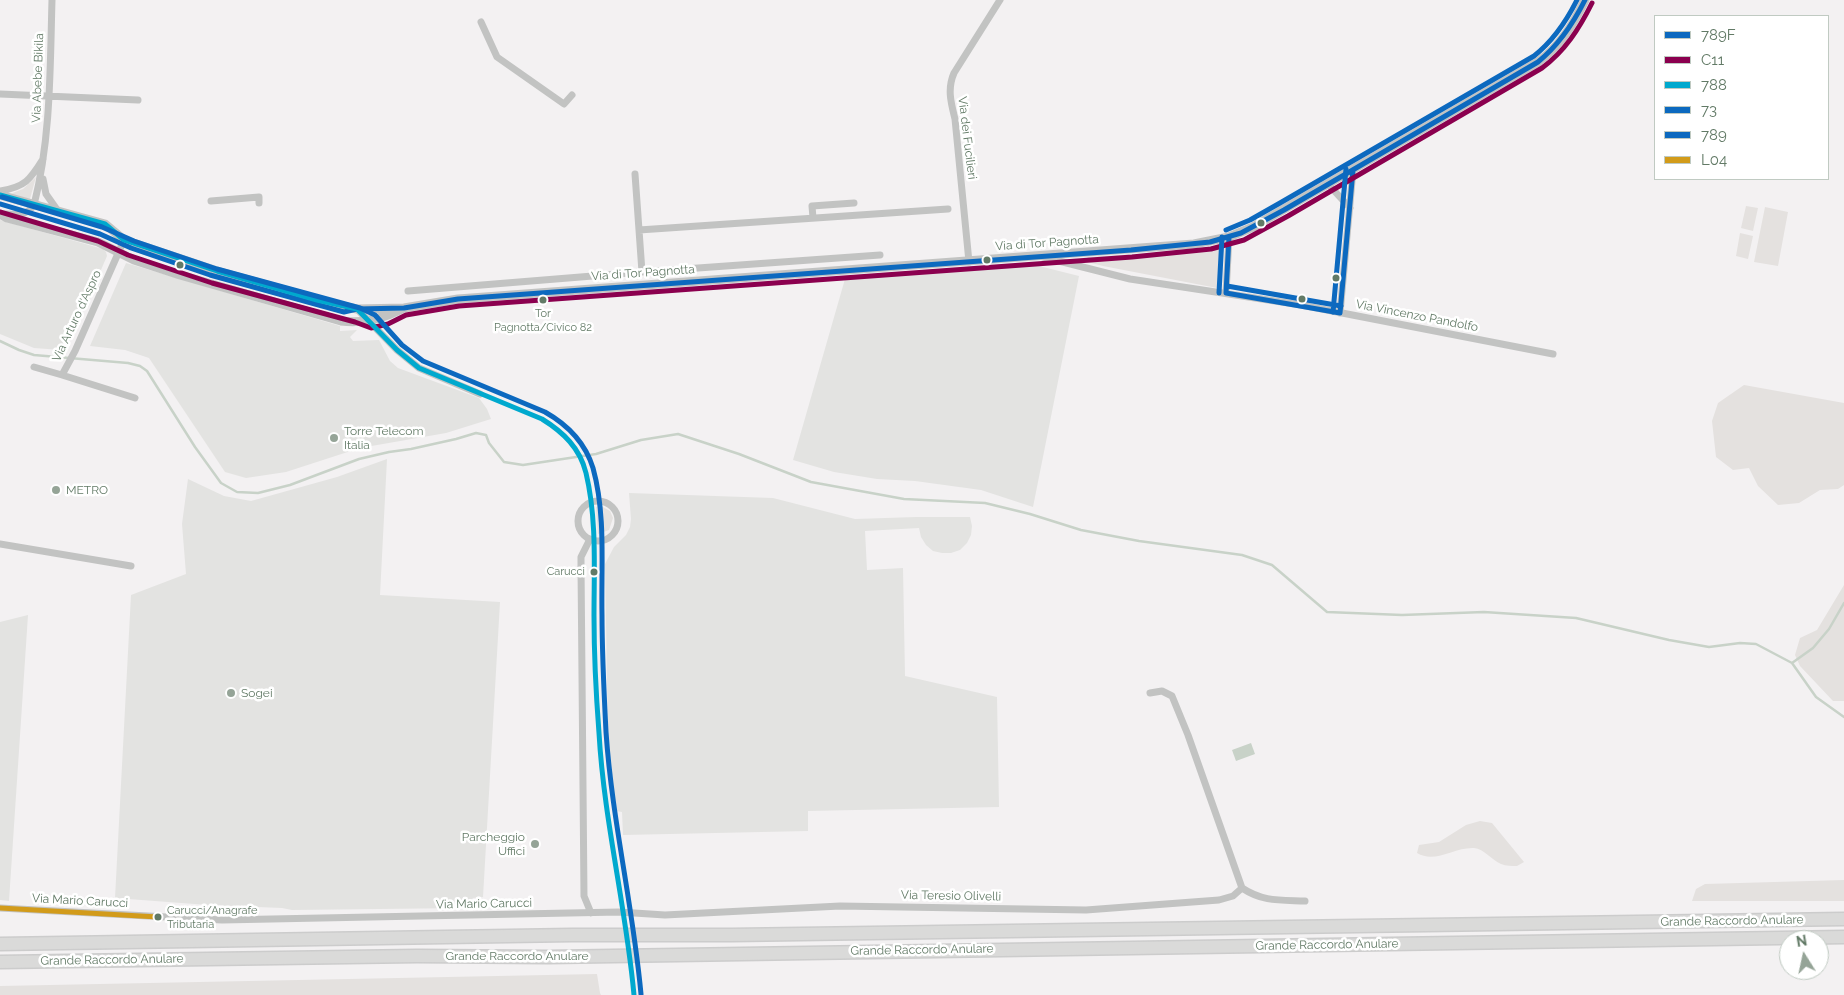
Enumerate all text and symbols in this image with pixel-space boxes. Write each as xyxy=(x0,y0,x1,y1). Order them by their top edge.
legend xyxy=(1654,15,1829,180)
text: 789F xyxy=(1701,26,1736,44)
street label: Via Abebe Bikila xyxy=(29,33,47,123)
text: C11 xyxy=(1701,51,1724,69)
text: 788 xyxy=(1701,76,1727,94)
street label: Via dei Fucilieri xyxy=(955,96,979,180)
text: 73 xyxy=(1701,101,1717,119)
text: 789 xyxy=(1701,126,1727,144)
text: L04 xyxy=(1701,151,1727,169)
unlabelled marker xyxy=(1256,218,1266,228)
street label: Via di Tor Pagnotta xyxy=(995,232,1099,254)
unlabelled marker xyxy=(982,255,992,265)
unlabelled marker xyxy=(175,260,185,270)
street label: Via di Tor Pagnotta xyxy=(591,262,695,284)
street label: Via Arturo d'Aspro xyxy=(49,268,105,364)
unlabelled marker xyxy=(1331,273,1341,283)
unlabelled marker xyxy=(1297,294,1307,304)
marker: Tor Pagnotta/Civico 82 xyxy=(538,295,548,305)
street label: Via Vincenzo Pandolfo xyxy=(1355,297,1479,335)
place label: Tor Pagnotta/Civico 82 xyxy=(494,307,592,333)
place label: Torre Telecom Italia xyxy=(344,424,423,452)
marker: Torre Telecom Italia xyxy=(328,432,340,444)
place label: METRO xyxy=(66,483,108,497)
marker: METRO xyxy=(50,484,62,496)
place label: Carucci xyxy=(547,565,585,579)
marker: Carucci xyxy=(589,567,599,577)
place label: Sogei xyxy=(241,686,272,700)
marker: Sogei xyxy=(225,687,237,699)
place label: Parcheggio Uffici xyxy=(462,830,525,858)
marker: Parcheggio Uffici xyxy=(529,838,541,850)
street label: Via Teresio Olivelli xyxy=(901,888,1001,904)
street label: Via Mario Carucci xyxy=(32,891,128,911)
street label: Via Mario Carucci xyxy=(436,896,532,912)
place label: Carucci/Anagrafe Tributaria xyxy=(167,904,257,930)
marker: Carucci/Anagrafe Tributaria xyxy=(153,912,163,922)
street label: Grande Raccordo Anulare xyxy=(1660,913,1804,929)
north arrow xyxy=(1779,930,1829,980)
text: N xyxy=(1795,932,1808,950)
street label: Grande Raccordo Anulare xyxy=(1255,937,1399,953)
street label: Grande Raccordo Anulare xyxy=(850,942,994,958)
street label: Grande Raccordo Anulare xyxy=(445,949,589,963)
street label: Grande Raccordo Anulare xyxy=(40,952,184,968)

